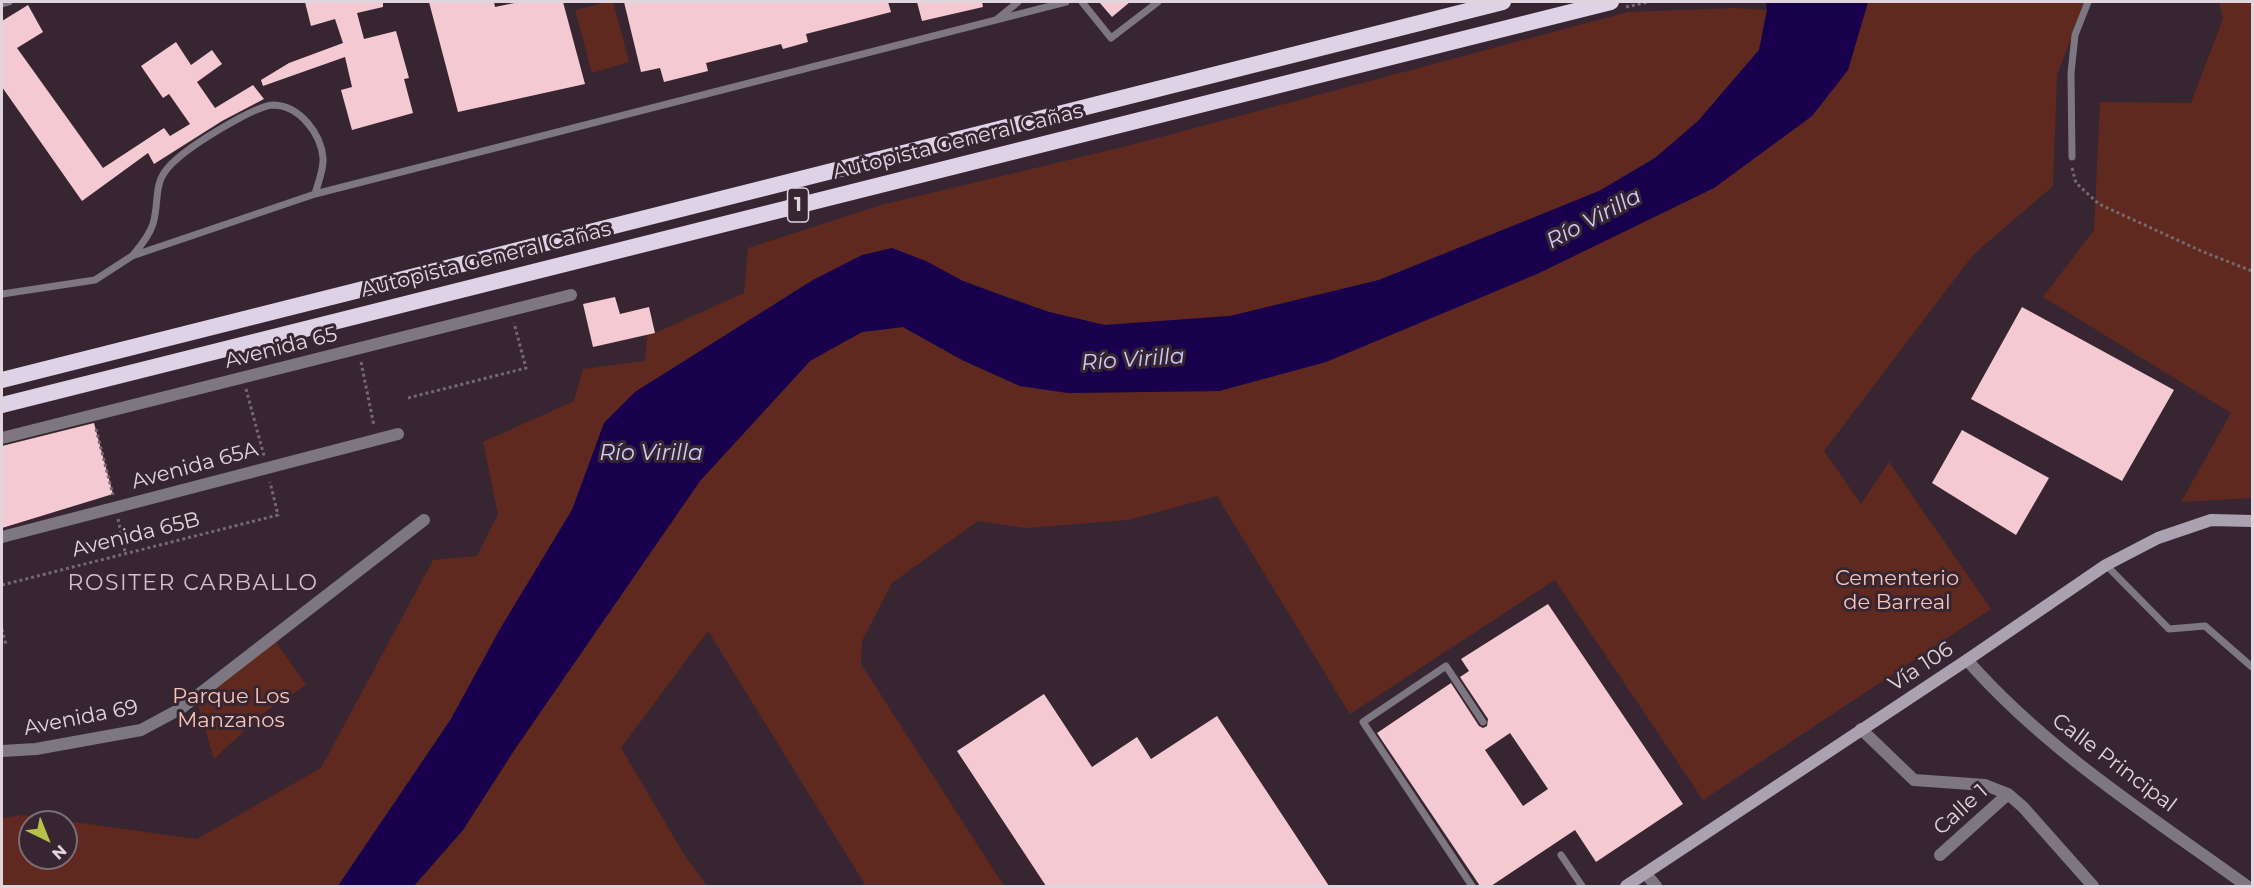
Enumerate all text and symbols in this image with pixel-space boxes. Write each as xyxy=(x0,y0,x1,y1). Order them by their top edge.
street label: Autopista General Cañas xyxy=(830,99,1086,185)
water label: Río Virilla xyxy=(1542,183,1646,255)
road number: 1 xyxy=(788,188,808,222)
street label: Autopista General Cañas xyxy=(358,217,614,303)
street label: Avenida 65 xyxy=(222,322,340,374)
water label: Río Virilla xyxy=(1080,343,1186,377)
street label: Avenida 65A xyxy=(129,437,261,495)
water label: Río Virilla xyxy=(599,441,703,467)
street label: Avenida 65B xyxy=(70,507,202,563)
park label: Cementerio de Barreal xyxy=(1835,566,1959,616)
district label: ROSITER CARBALLO xyxy=(68,571,318,597)
street label: Vía 106 xyxy=(1884,637,1958,697)
park label: Parque Los Manzanos xyxy=(172,684,290,734)
street label: Avenida 69 xyxy=(22,695,140,741)
street label: Calle Principal xyxy=(2047,708,2181,818)
street label: Calle 1 xyxy=(1929,779,1993,841)
north arrow xyxy=(18,810,78,870)
text: N xyxy=(48,841,70,863)

